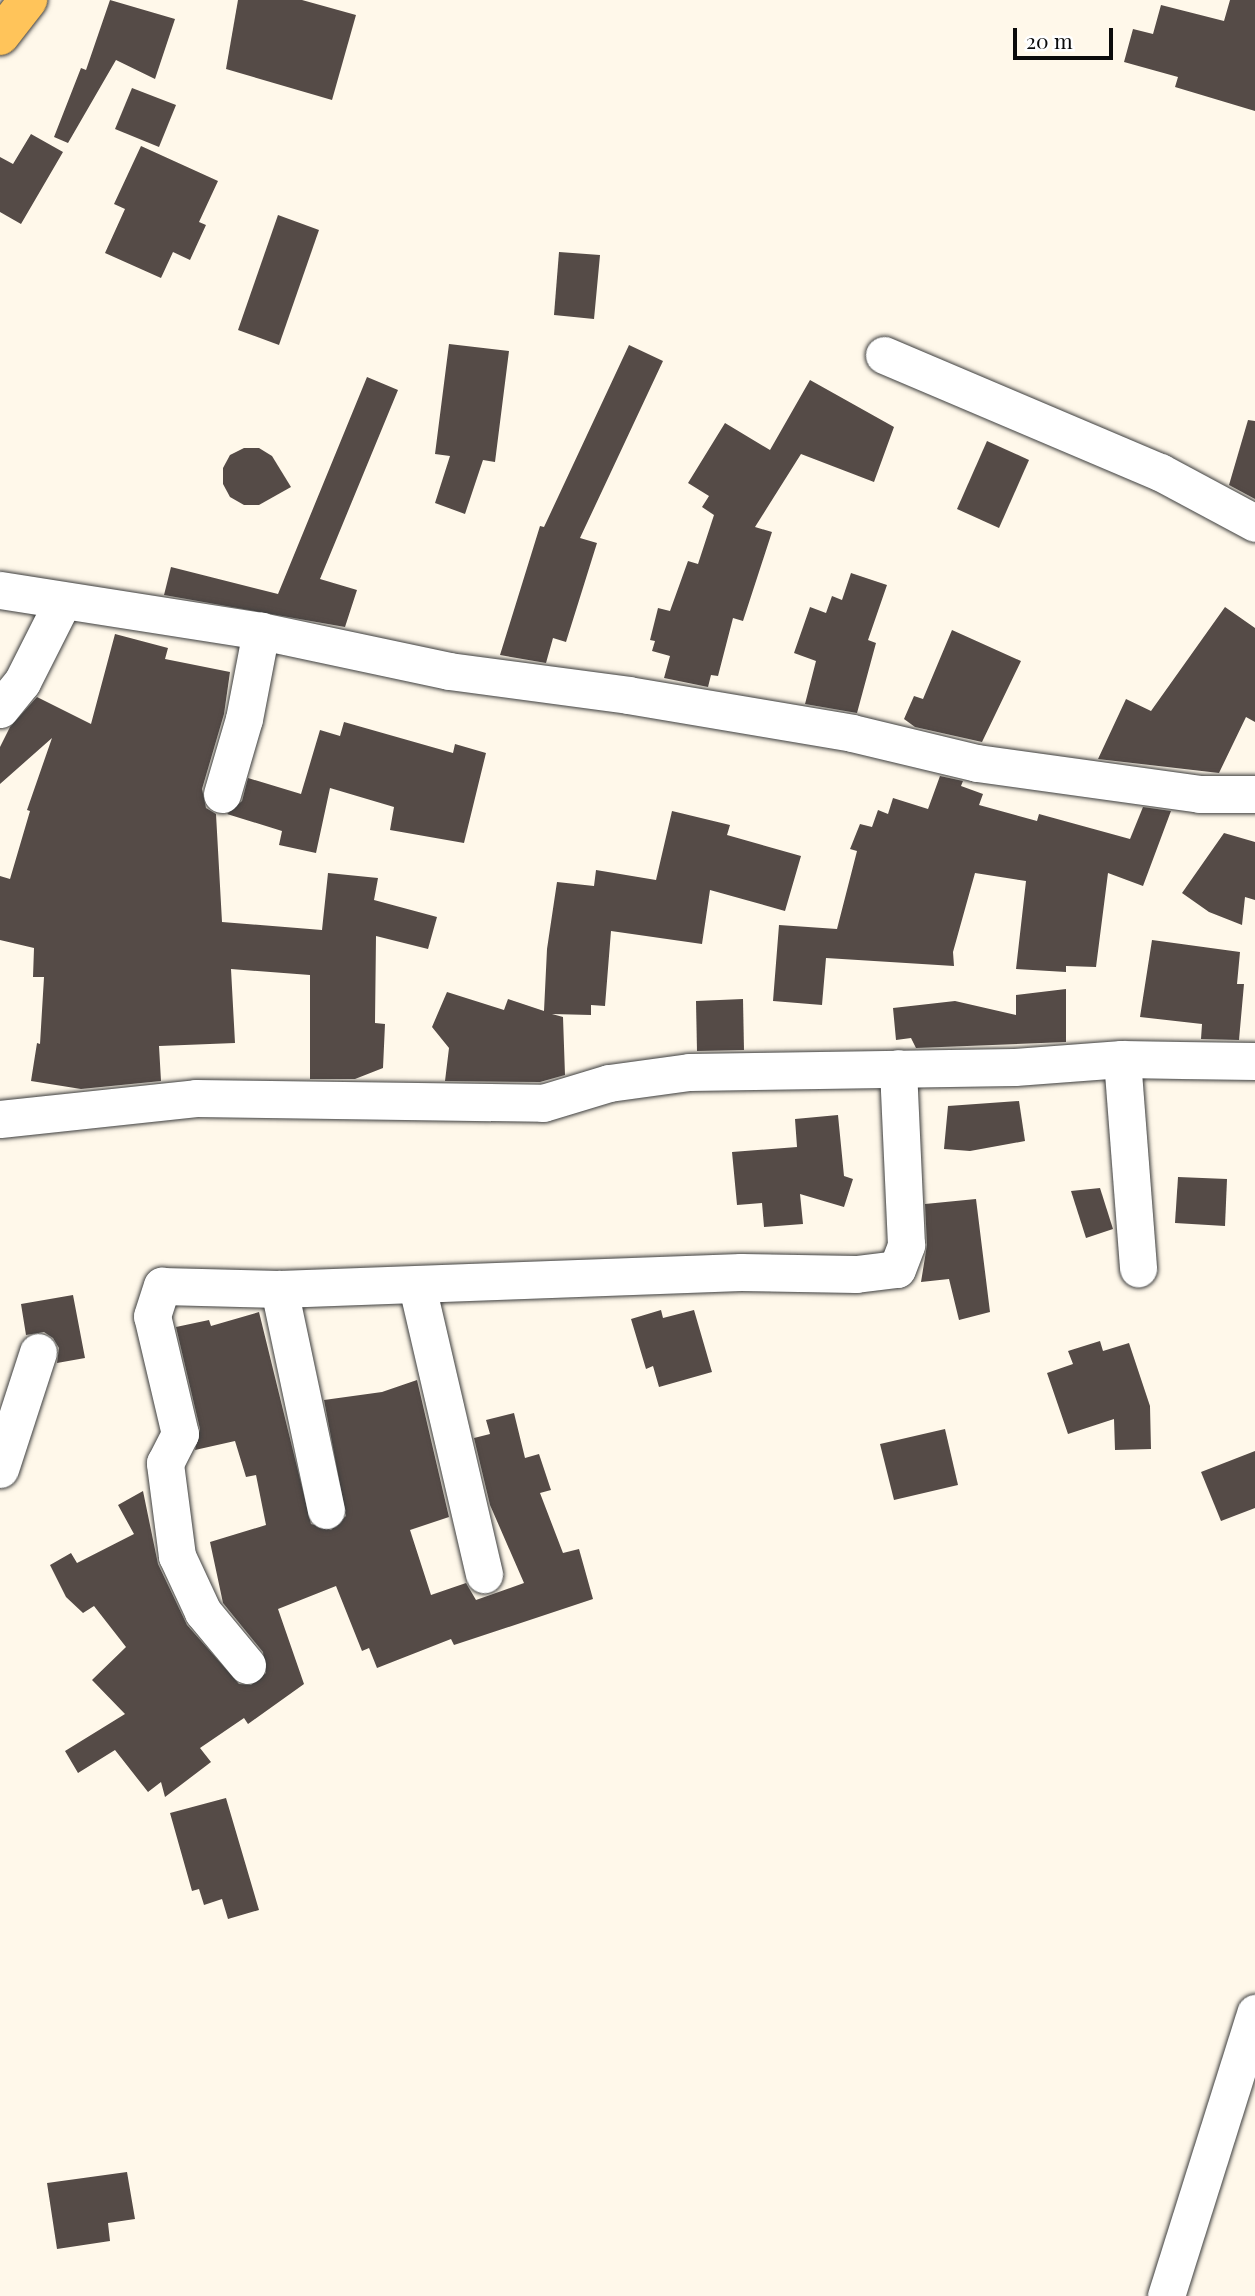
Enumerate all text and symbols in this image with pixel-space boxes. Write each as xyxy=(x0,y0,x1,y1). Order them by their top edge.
scale bar xyxy=(1017,14,1117,58)
text: 20 m xyxy=(1026,26,1073,54)

